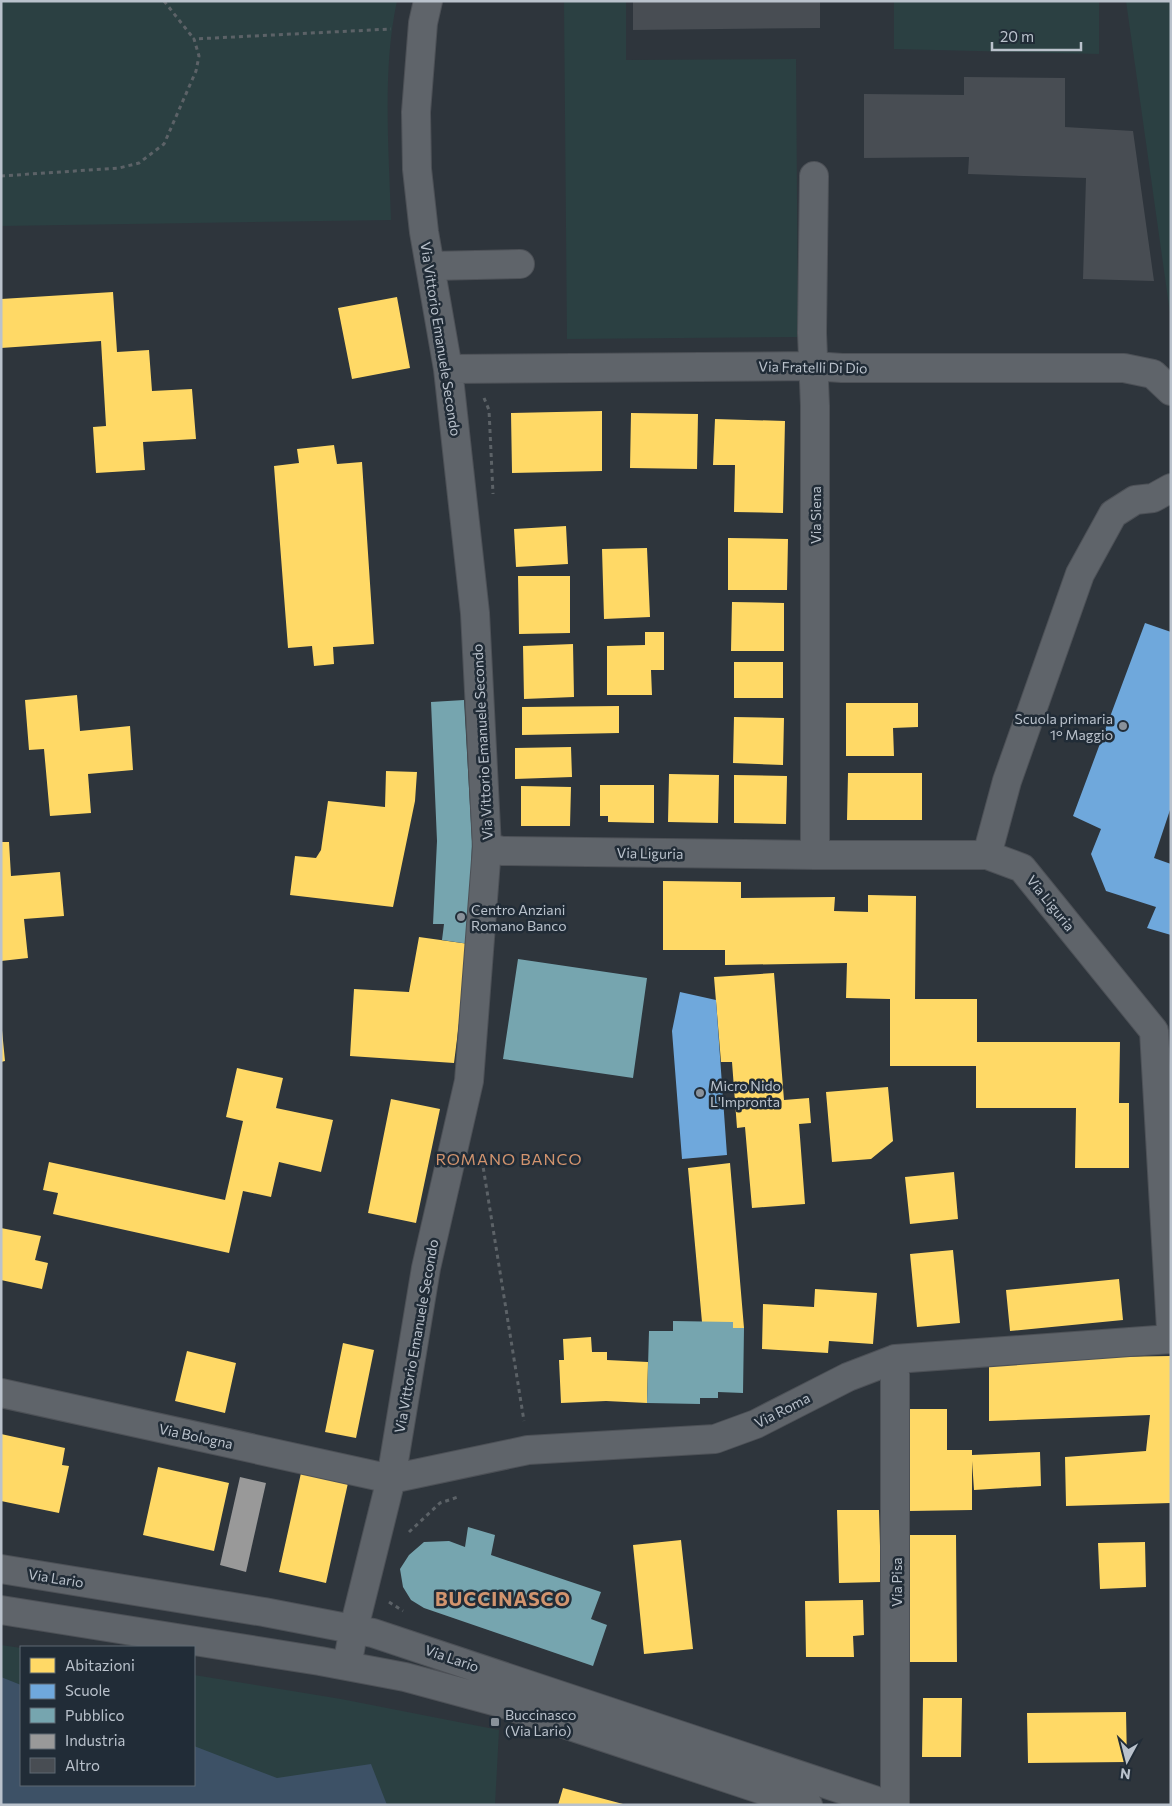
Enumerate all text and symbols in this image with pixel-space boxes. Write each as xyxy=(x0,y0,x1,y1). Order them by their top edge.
scale bar xyxy=(992,20,1081,52)
text: 20 m xyxy=(1000,27,1034,45)
street label: Via Vittorio Emanuele Secondo xyxy=(417,241,465,437)
street label: Via Fratelli Di Dio xyxy=(758,358,868,376)
street label: Via Siena xyxy=(807,486,824,544)
street label: Via Vittorio Emanuele Secondo xyxy=(468,643,496,841)
place label: Scuola primaria 1° Maggio xyxy=(1015,710,1113,743)
marker: Scuola primaria 1° Maggio xyxy=(1117,720,1129,732)
street label: Via Liguria xyxy=(616,844,684,862)
street label: Via Liguria xyxy=(1023,872,1079,934)
place label: Centro Anziani Romano Banco xyxy=(471,901,567,934)
marker: Centro Anziani Romano Banco xyxy=(455,911,467,923)
place label: Micro Nido L'Impronta xyxy=(710,1077,781,1110)
marker: Micro Nido L'Impronta xyxy=(694,1087,706,1099)
district label: ROMANO BANCO xyxy=(435,1149,583,1168)
street label: Via Vittorio Emanuele Secondo xyxy=(391,1238,441,1434)
street label: Via Roma xyxy=(751,1389,813,1431)
street label: Via Bologna xyxy=(157,1420,235,1452)
street label: Via Pisa xyxy=(888,1557,905,1607)
street label: Via Lario xyxy=(27,1565,85,1591)
district label: BUCCINASCO xyxy=(435,1587,571,1610)
street label: Via Lario xyxy=(423,1641,481,1675)
legend xyxy=(20,1646,195,1786)
text: Abitazioni xyxy=(65,1656,135,1674)
text: Scuole xyxy=(65,1681,110,1699)
text: Pubblico xyxy=(65,1706,125,1724)
place label: Buccinasco (Via Lario) xyxy=(505,1706,576,1739)
marker: Buccinasco (Via Lario) xyxy=(489,1716,501,1728)
text: Industria xyxy=(65,1731,125,1749)
north arrow xyxy=(1102,1736,1152,1786)
text: Altro xyxy=(65,1756,100,1774)
text: N xyxy=(1119,1765,1132,1783)

